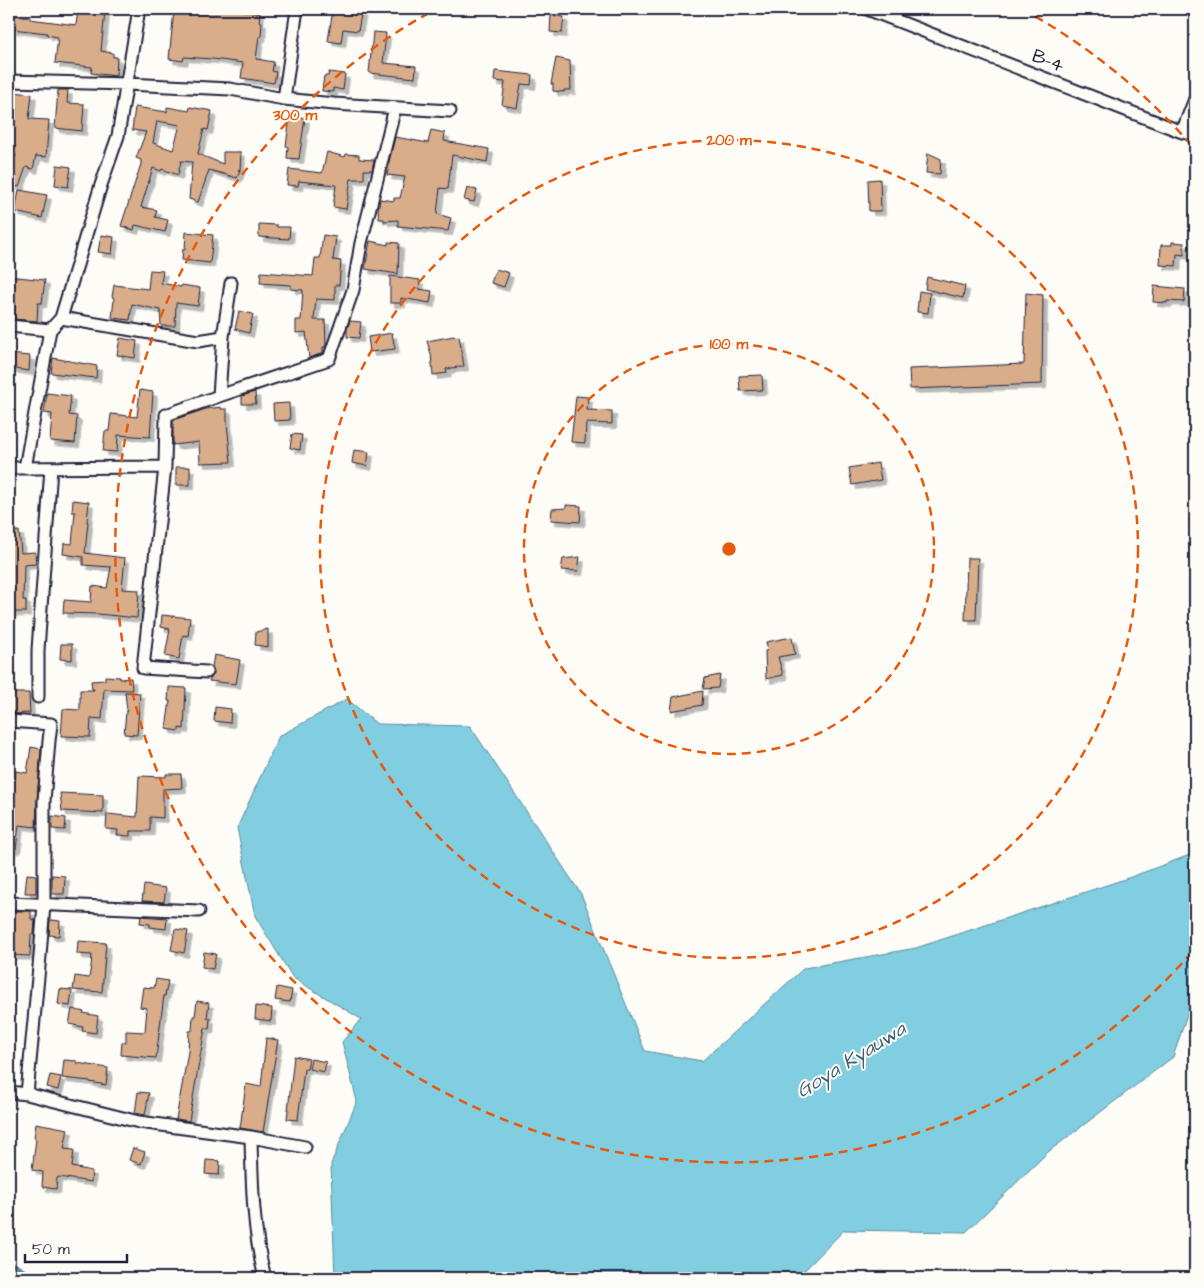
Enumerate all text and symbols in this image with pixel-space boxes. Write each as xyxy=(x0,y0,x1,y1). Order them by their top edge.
street label: B-4 xyxy=(1028,43,1068,79)
text: 300 m xyxy=(272,105,317,126)
text: 200 m xyxy=(705,130,752,151)
text: 100 m xyxy=(710,334,749,355)
centre of rings xyxy=(720,540,738,558)
water label: Goya Kyauwa xyxy=(791,1015,912,1106)
scale bar xyxy=(25,1232,128,1264)
text: 50 m xyxy=(32,1239,70,1260)

